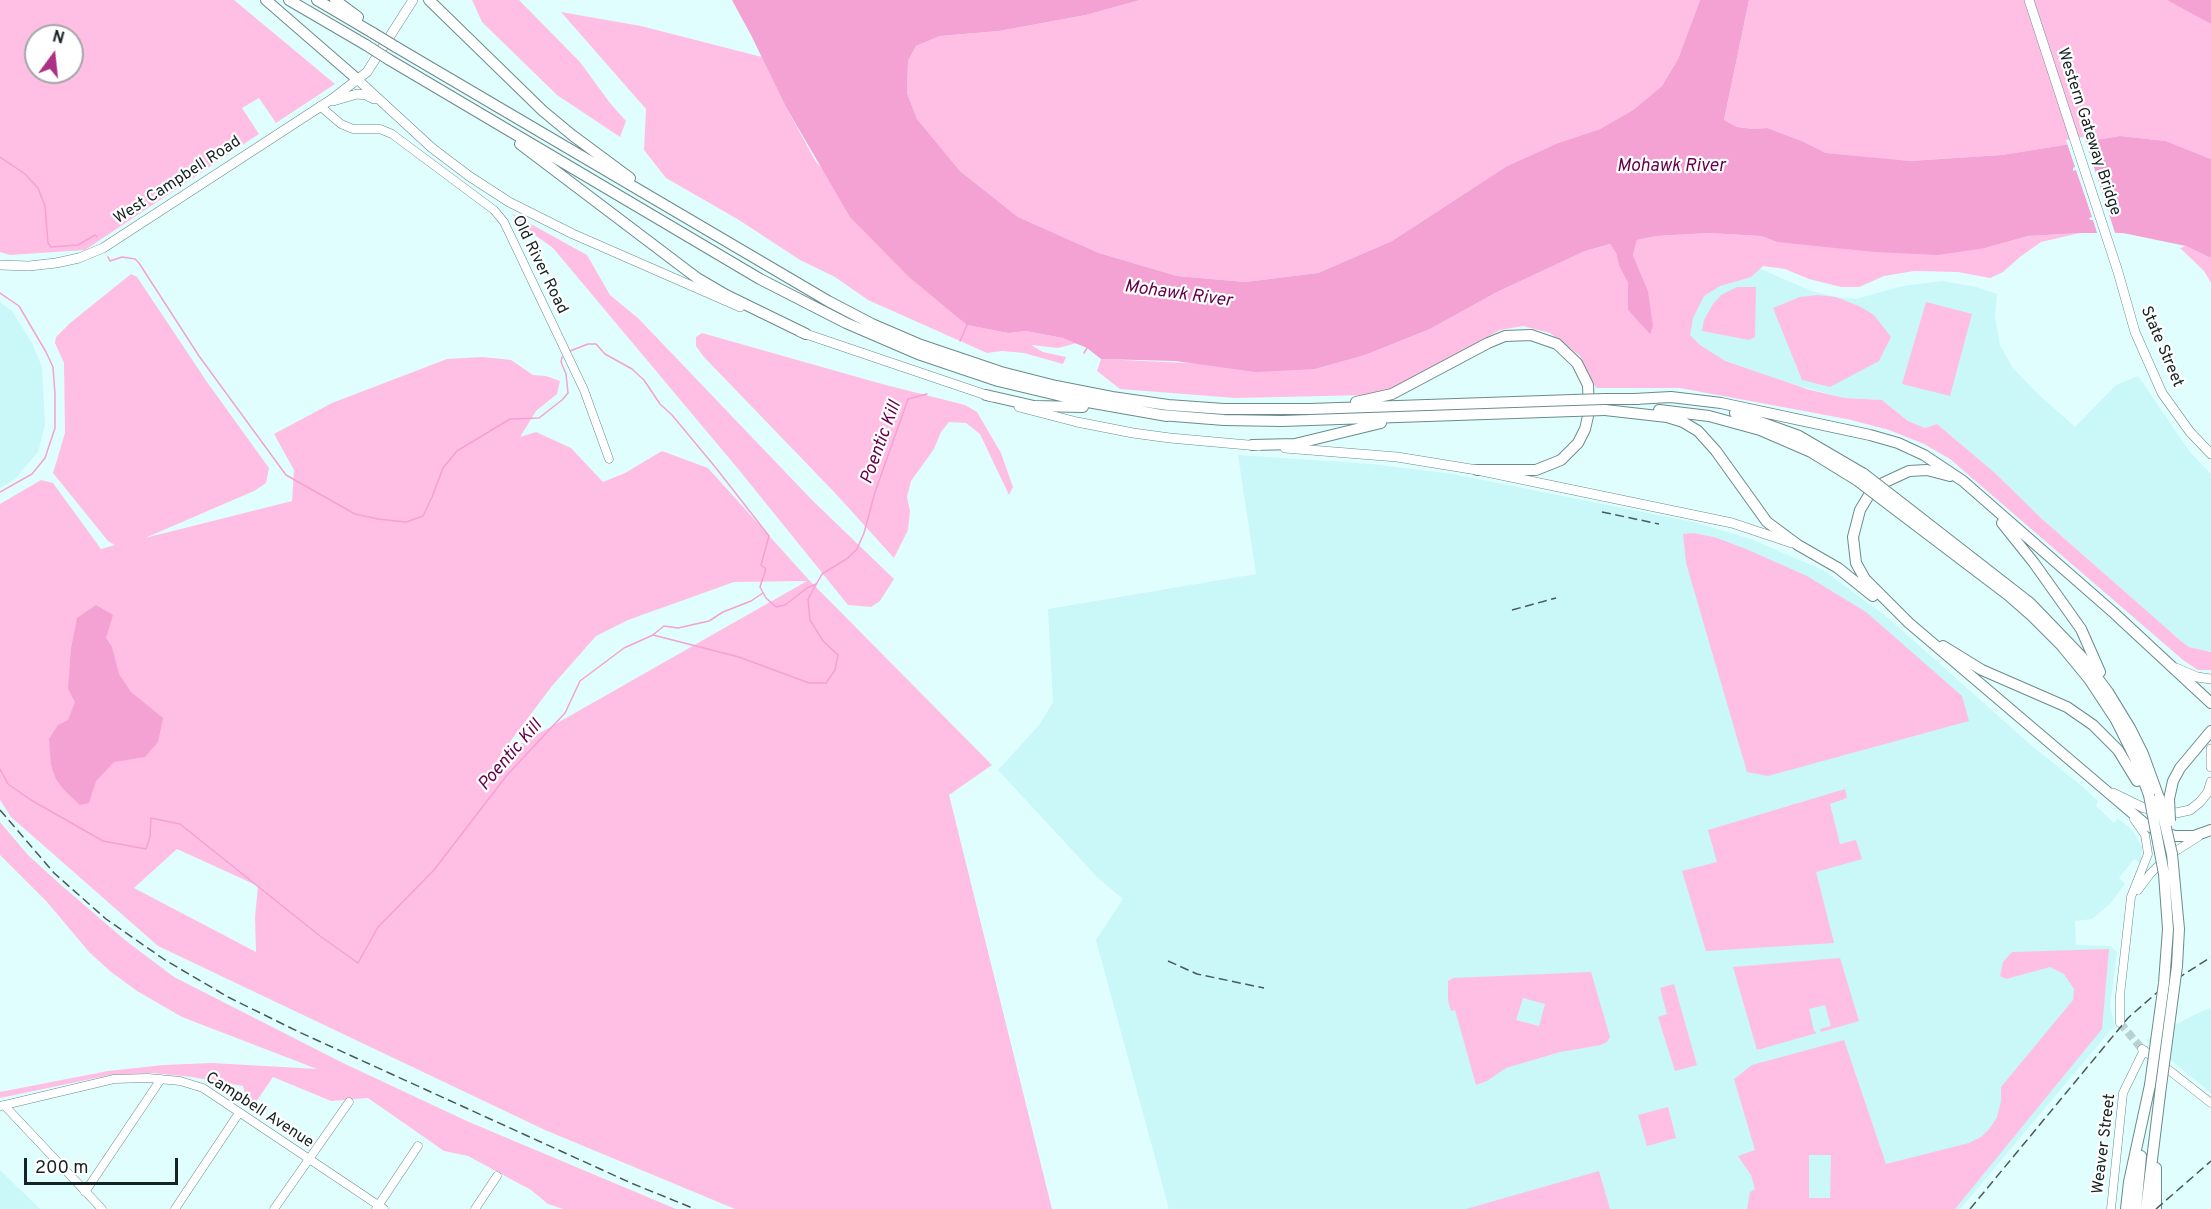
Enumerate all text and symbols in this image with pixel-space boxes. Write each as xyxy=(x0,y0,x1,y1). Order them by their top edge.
north arrow xyxy=(24,24,84,84)
text: N xyxy=(50,27,66,50)
street label: Western Gateway Bridge xyxy=(2052,46,2124,218)
street label: West Campbell Road xyxy=(111,133,245,229)
water label: Mohawk River xyxy=(1617,156,1725,178)
street label: Old River Road xyxy=(507,213,571,317)
water label: Mohawk River xyxy=(1123,277,1233,313)
street label: State Street xyxy=(2135,304,2187,390)
water label: Poentic Kill xyxy=(857,398,907,488)
water label: Poentic Kill xyxy=(474,716,548,796)
street label: Campbell Avenue xyxy=(201,1069,317,1153)
street label: Weaver Street xyxy=(2089,1093,2121,1195)
scale bar xyxy=(27,1146,182,1184)
text: 200 m xyxy=(35,1157,88,1180)

